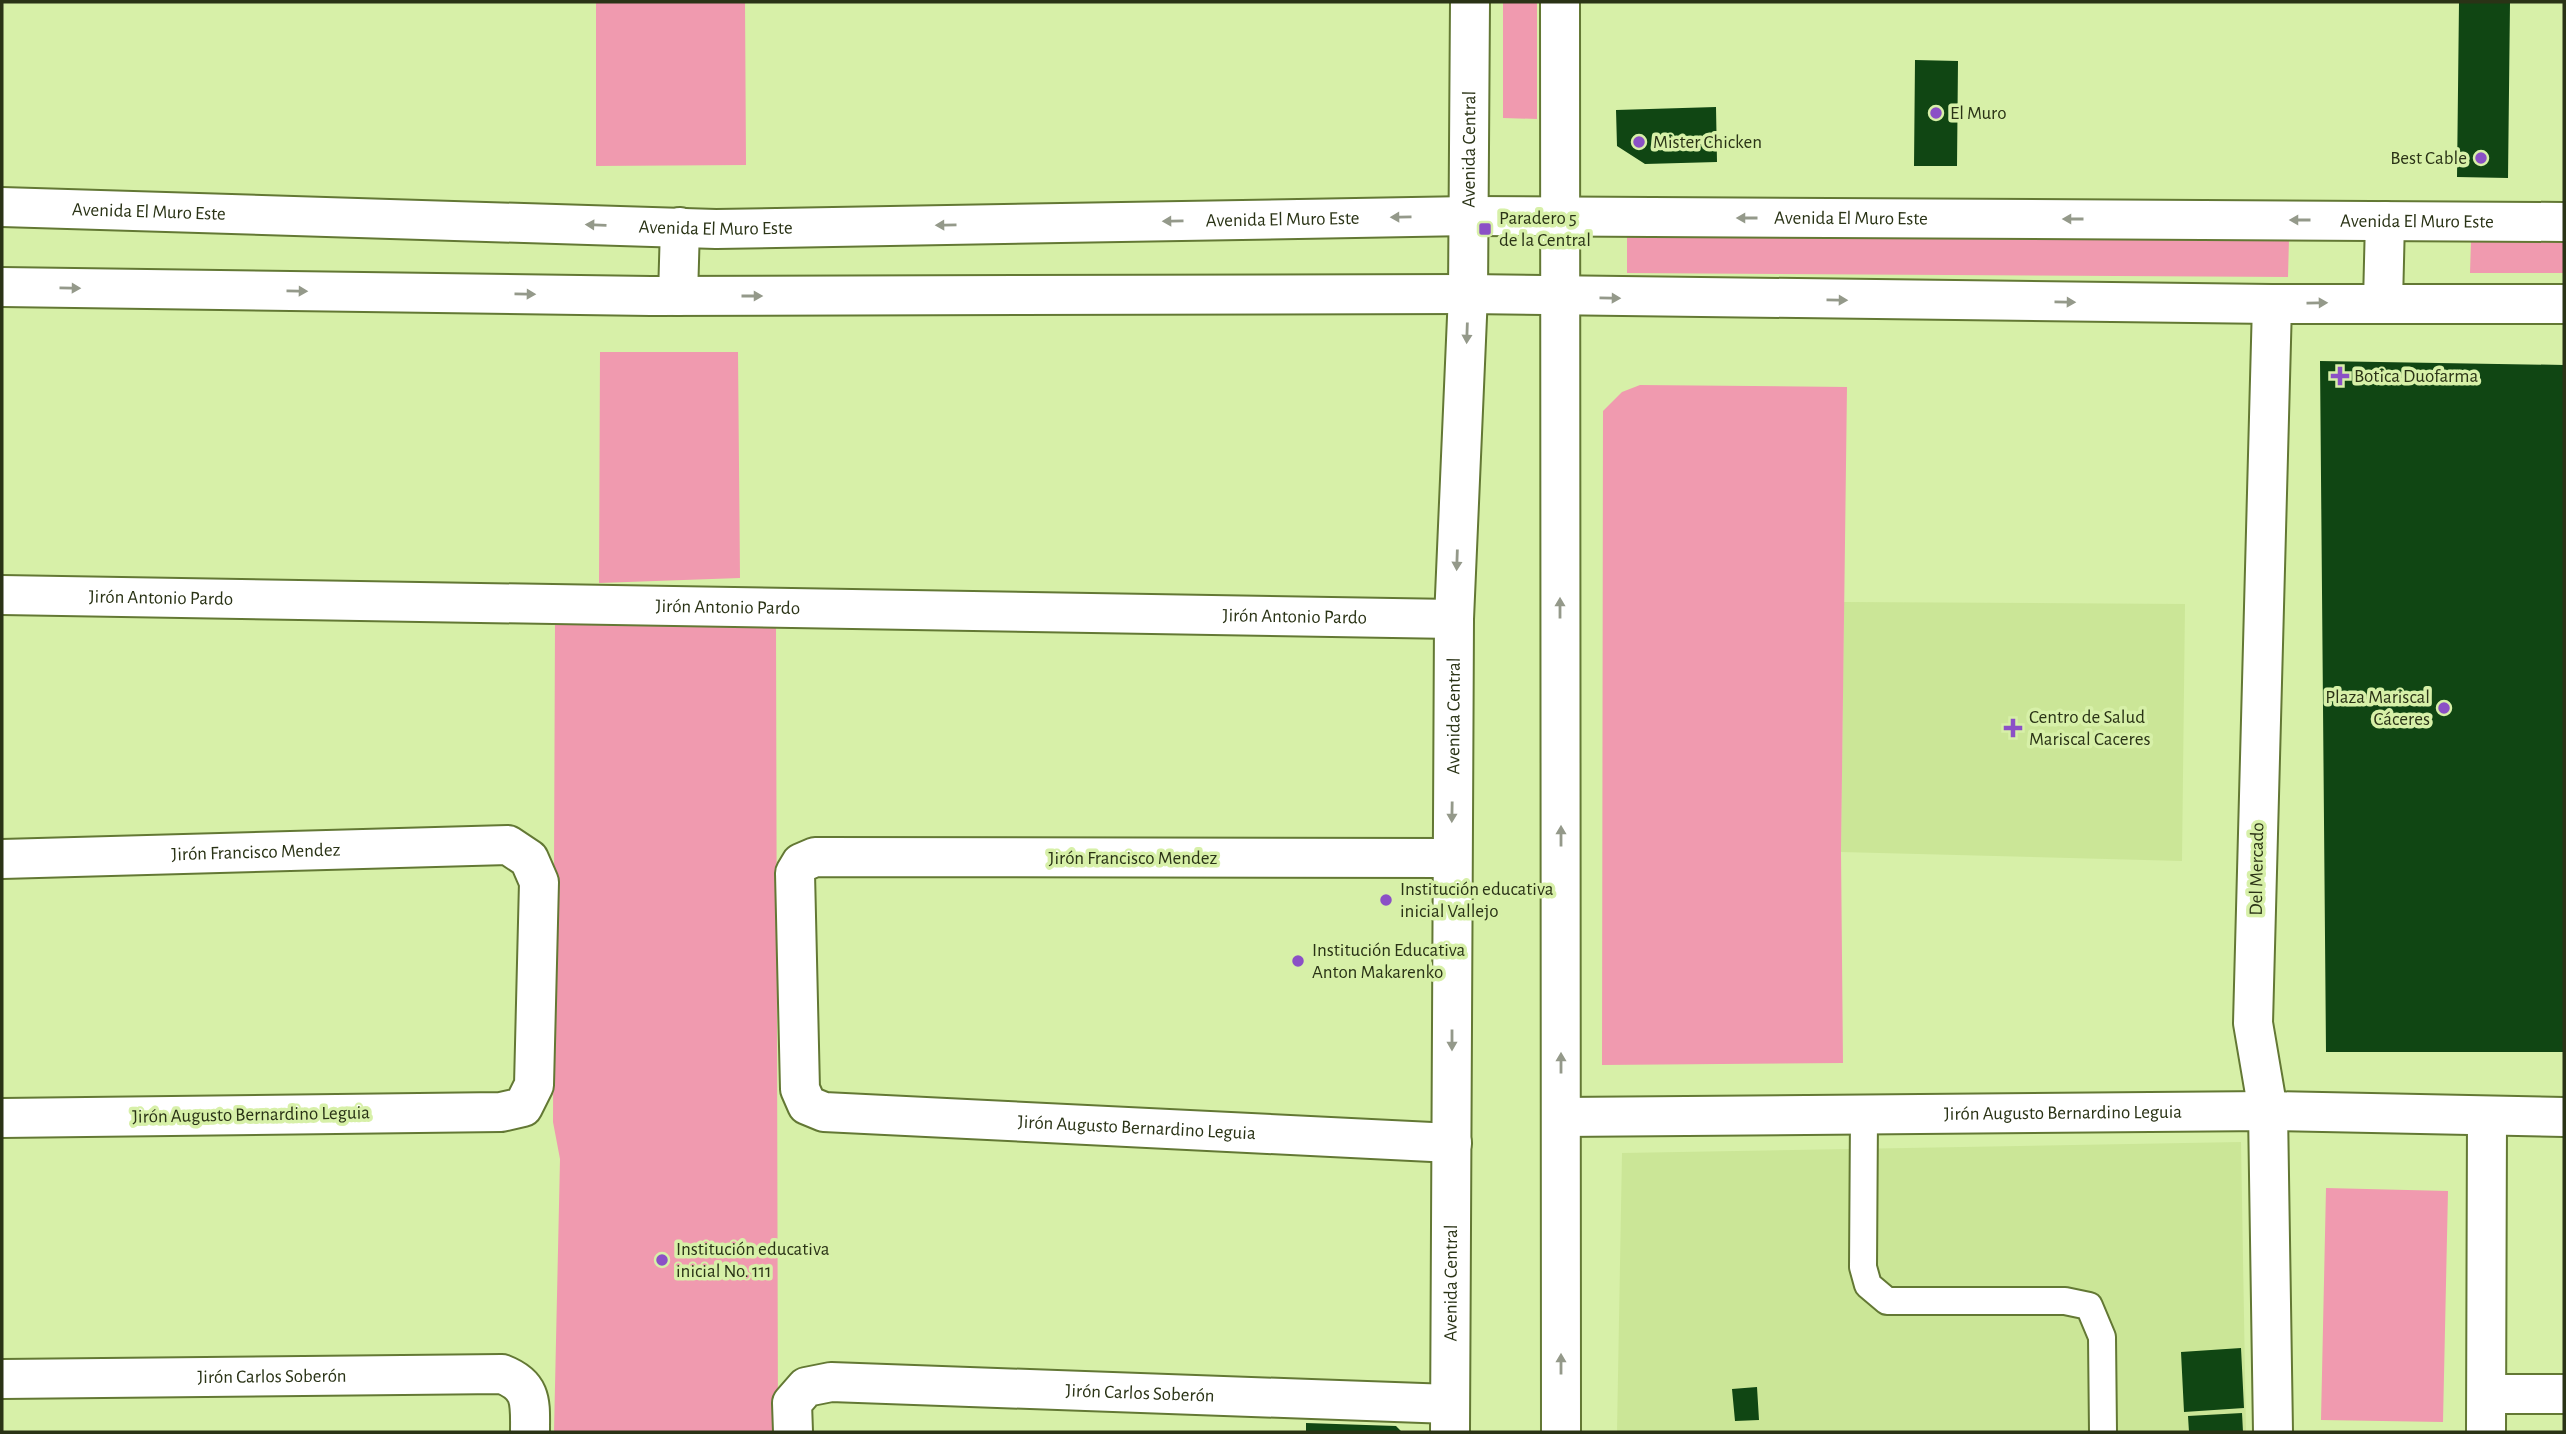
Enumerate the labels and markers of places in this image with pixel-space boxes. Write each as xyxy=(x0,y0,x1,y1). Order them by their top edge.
place label: El Muro xyxy=(1950,104,2007,123)
marker: El Muro xyxy=(1928,105,1944,121)
place label: Mister Chicken xyxy=(1653,133,1762,152)
marker: Mister Chicken xyxy=(1631,134,1647,150)
place label: Best Cable xyxy=(2390,149,2467,168)
marker: Best Cable xyxy=(2473,150,2489,166)
place label: Paradero 5 de la Central xyxy=(1499,209,1591,250)
marker: Paradero 5 de la Central xyxy=(1477,221,1493,237)
place label: Botica Duofarma xyxy=(2354,367,2478,386)
marker: Botica Duofarma xyxy=(2332,368,2348,384)
place label: Plaza Mariscal Cáceres xyxy=(2325,688,2430,729)
marker: Plaza Mariscal Cáceres xyxy=(2436,700,2452,716)
place label: Centro de Salud Mariscal Caceres xyxy=(2029,708,2151,749)
marker: Centro de Salud Mariscal Caceres xyxy=(2003,718,2023,738)
place label: Institución educativa inicial Vallejo xyxy=(1400,880,1554,921)
marker: Institución educativa inicial Vallejo xyxy=(1378,892,1394,908)
place label: Institución Educativa Anton Makarenko xyxy=(1312,941,1466,982)
marker: Institución Educativa Anton Makarenko xyxy=(1290,953,1306,969)
place label: Institución educativa inicial No. 111 xyxy=(676,1240,830,1281)
marker: Institución educativa inicial No. 111 xyxy=(654,1252,670,1268)

